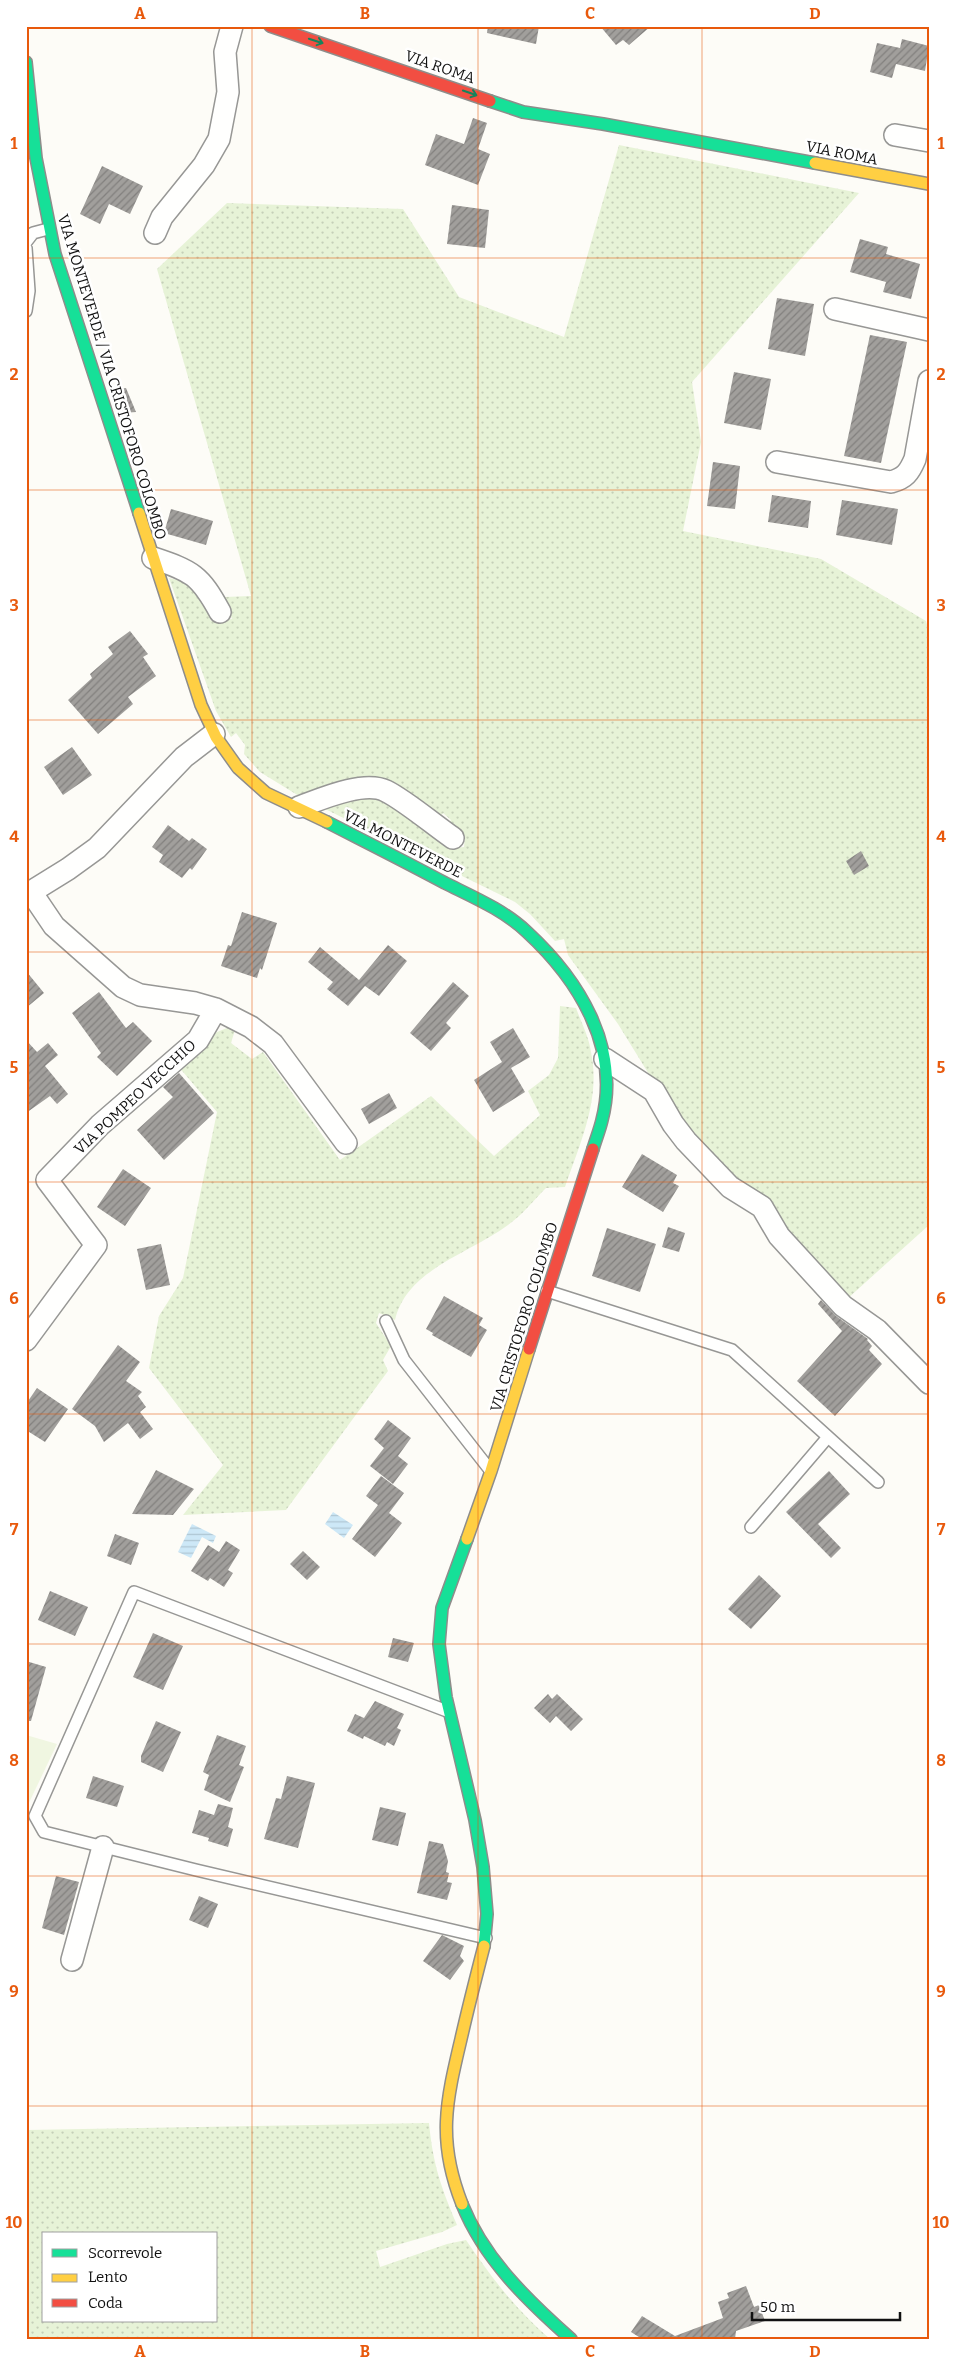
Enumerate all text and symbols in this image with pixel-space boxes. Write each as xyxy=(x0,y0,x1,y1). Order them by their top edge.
text: A xyxy=(134,4,146,23)
text: B xyxy=(360,4,370,23)
text: C xyxy=(585,4,595,23)
text: D xyxy=(809,4,821,23)
one-way arrow xyxy=(308,37,324,46)
street label: VIA ROMA xyxy=(403,47,478,87)
one-way arrow xyxy=(462,89,478,98)
text: 1 xyxy=(11,134,18,153)
text: 1 xyxy=(938,134,945,153)
street label: VIA ROMA xyxy=(805,137,880,169)
street label: VIA MONTEVERDE / VIA CRISTOFORO COLOMBO xyxy=(54,212,170,542)
text: 2 xyxy=(9,365,19,384)
text: 2 xyxy=(936,365,946,384)
text: 3 xyxy=(9,596,19,615)
text: 3 xyxy=(936,596,946,615)
street label: VIA MONTEVERDE xyxy=(340,806,466,882)
text: 4 xyxy=(9,827,19,846)
text: 4 xyxy=(936,827,946,846)
street label: VIA POMPEO VECCHIO xyxy=(70,1036,200,1158)
text: 5 xyxy=(10,1058,19,1077)
text: 5 xyxy=(937,1058,946,1077)
street label: VIA CRISTOFORO COLOMBO xyxy=(487,1220,561,1414)
text: 6 xyxy=(9,1289,19,1308)
text: 6 xyxy=(936,1289,946,1308)
text: 7 xyxy=(10,1520,19,1539)
text: 7 xyxy=(937,1520,946,1539)
text: 8 xyxy=(9,1751,19,1770)
text: 8 xyxy=(936,1751,946,1770)
text: 9 xyxy=(9,1982,19,2001)
text: 9 xyxy=(936,1982,946,2001)
text: 10 xyxy=(5,2213,23,2232)
text: 10 xyxy=(932,2213,950,2232)
legend xyxy=(42,2232,218,2322)
text: Scorrevole xyxy=(88,2244,162,2262)
text: Lento xyxy=(88,2268,128,2286)
scale bar xyxy=(752,2290,900,2322)
text: Coda xyxy=(88,2294,123,2312)
text: 50 m xyxy=(760,2298,796,2316)
text: A xyxy=(134,2342,146,2361)
text: B xyxy=(360,2342,370,2361)
text: C xyxy=(585,2342,595,2361)
text: D xyxy=(809,2342,821,2361)

